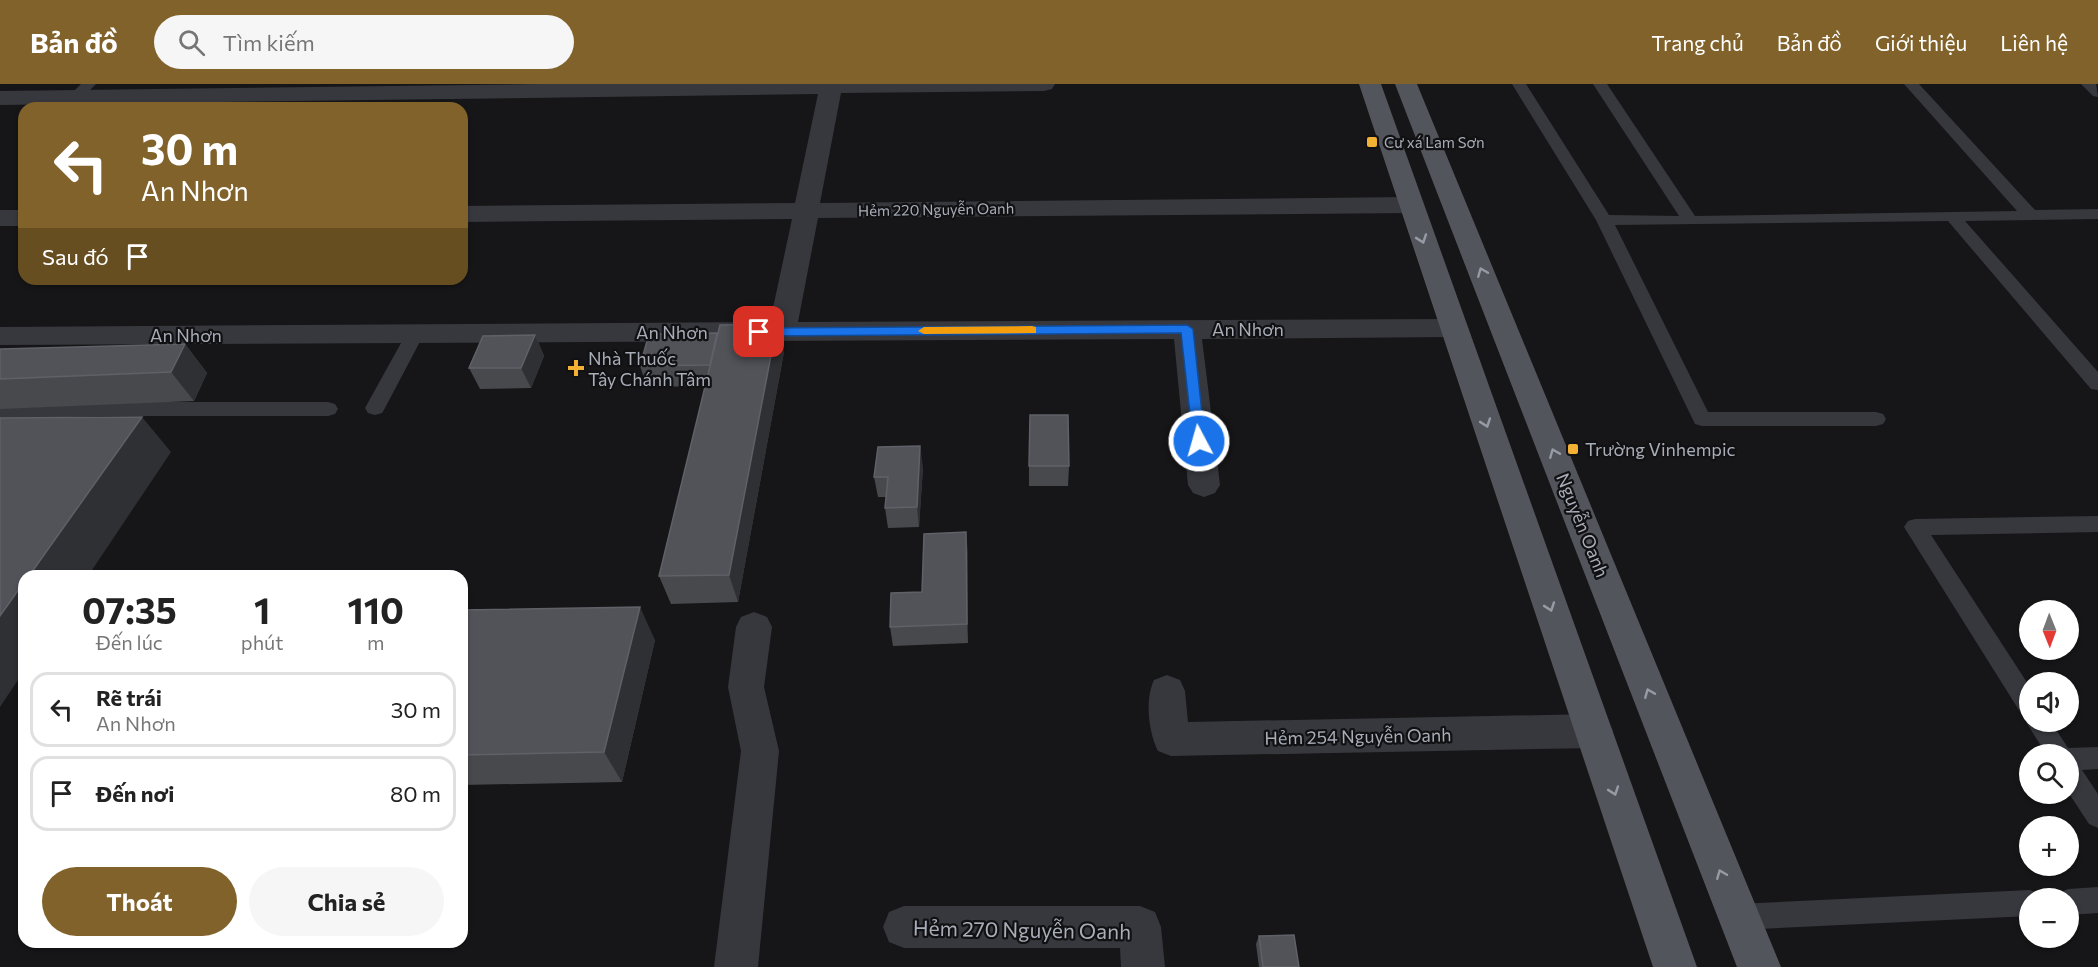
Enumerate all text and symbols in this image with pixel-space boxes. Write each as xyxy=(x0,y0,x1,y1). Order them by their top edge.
search box xyxy=(154,15,574,69)
text: Bản đồ xyxy=(30,25,118,59)
icon: search xyxy=(175,26,208,59)
text: Tìm kiếm xyxy=(223,29,315,56)
text: Trang chủ xyxy=(1651,30,1744,55)
text: Bản đồ xyxy=(1777,30,1842,55)
text: Giới thiệu xyxy=(1875,30,1967,55)
text: Liên hệ xyxy=(2000,30,2068,55)
text: 30 m xyxy=(141,122,238,174)
icon: left xyxy=(42,126,120,204)
place label: Cư xá Lam Sơn xyxy=(1384,133,1485,151)
marker: Cư xá Lam Sơn xyxy=(1365,135,1379,149)
text: An Nhơn xyxy=(141,174,249,207)
street label: Hẻm 220 Nguyễn Oanh xyxy=(858,199,1014,219)
one-way arrow xyxy=(1414,233,1427,244)
icon: arrive xyxy=(121,240,154,273)
text: Sau đó xyxy=(42,243,109,270)
one-way arrow xyxy=(1477,267,1489,278)
pin xyxy=(733,306,784,357)
icon: arrive xyxy=(742,315,775,348)
street label: An Nhơn xyxy=(1212,318,1284,340)
street label: An Nhơn xyxy=(636,321,708,343)
street label: An Nhơn xyxy=(150,324,222,346)
place label: Nhà Thuốc Tây Chánh Tâm xyxy=(588,347,711,390)
marker: Nhà Thuốc Tây Chánh Tâm xyxy=(569,361,583,375)
position arrow xyxy=(1167,409,1231,473)
one-way arrow xyxy=(1478,417,1491,428)
place label: Trường Vinhempic xyxy=(1585,438,1736,460)
marker: Trường Vinhempic xyxy=(1566,442,1580,456)
one-way arrow xyxy=(1549,448,1561,459)
street label: Nguyễn Oanh xyxy=(1552,470,1614,580)
text: 07:35 xyxy=(82,587,177,631)
text: 1 xyxy=(254,587,270,631)
text: 110 xyxy=(347,587,404,631)
north arrow xyxy=(2019,600,2079,660)
map controls xyxy=(2019,600,2079,948)
one-way arrow xyxy=(1543,601,1556,612)
text: Đến lúc xyxy=(96,630,163,654)
text: phút xyxy=(241,630,284,654)
text: m xyxy=(367,630,384,654)
button: sound xyxy=(2019,672,2079,732)
text: Rẽ trái xyxy=(96,684,162,711)
one-way arrow xyxy=(1644,688,1656,699)
icon: left xyxy=(45,693,78,726)
text: 30 m xyxy=(391,696,441,723)
text: An Nhơn xyxy=(96,711,176,735)
street label: Hẻm 254 Nguyễn Oanh xyxy=(1264,723,1452,749)
button: search xyxy=(2019,744,2079,804)
icon: arrive xyxy=(45,777,78,810)
text: Đến nơi xyxy=(96,780,174,807)
text: 80 m xyxy=(390,780,441,807)
one-way arrow xyxy=(1607,785,1620,796)
button: + xyxy=(2019,816,2079,876)
button: Thoát xyxy=(42,867,237,936)
button: Chia sẻ xyxy=(249,867,444,936)
one-way arrow xyxy=(1716,869,1728,880)
button: − xyxy=(2019,888,2079,948)
street label: Hẻm 270 Nguyễn Oanh xyxy=(913,914,1131,943)

